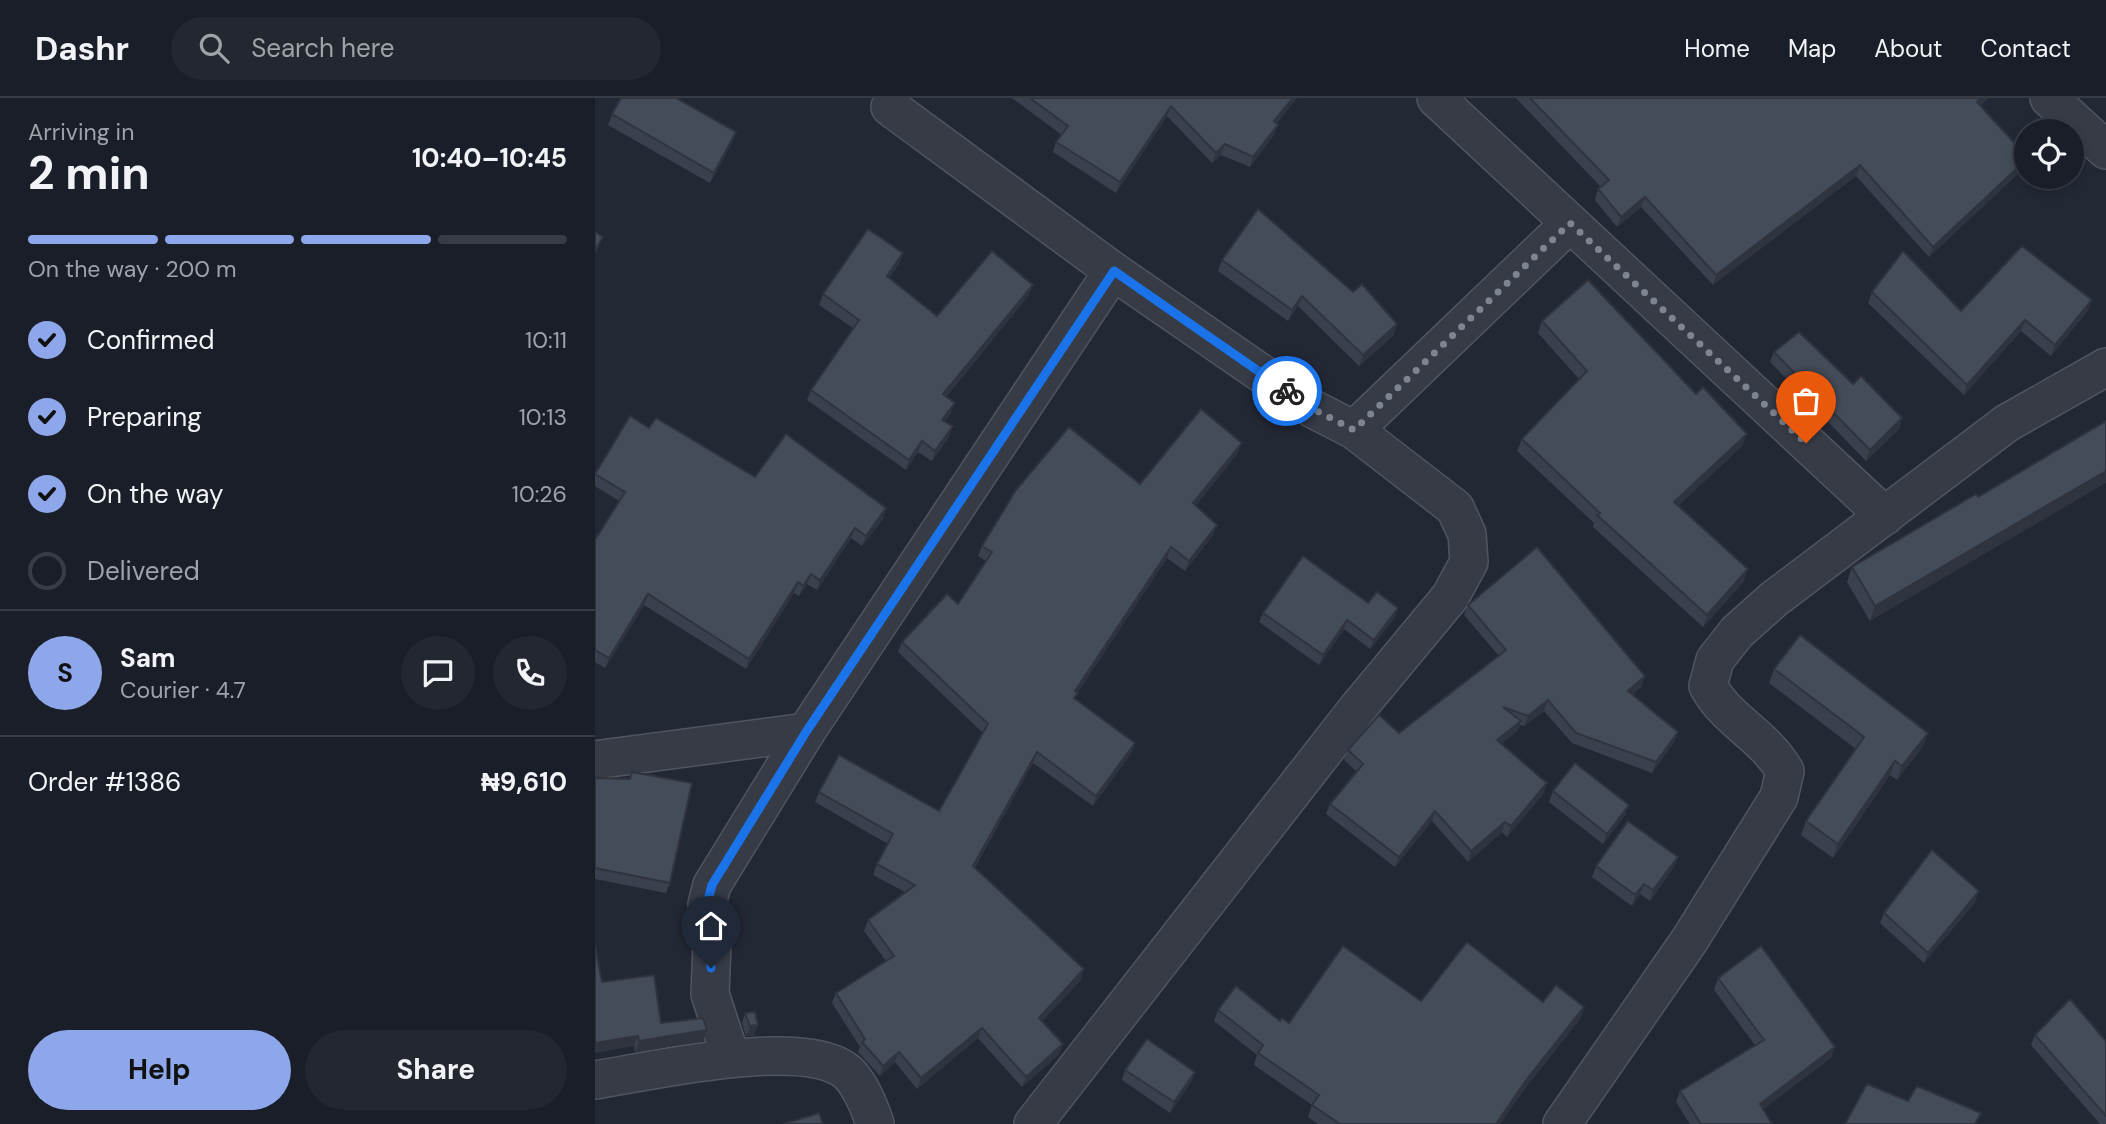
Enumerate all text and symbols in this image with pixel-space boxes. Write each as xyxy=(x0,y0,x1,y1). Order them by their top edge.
search box xyxy=(171,17,661,80)
text: Dashr xyxy=(35,27,129,70)
icon: search xyxy=(195,29,233,67)
text: Search here xyxy=(251,31,395,65)
text: Home xyxy=(1684,33,1750,64)
text: Map xyxy=(1788,33,1836,64)
text: About xyxy=(1874,33,1943,64)
text: Contact xyxy=(1981,33,2071,64)
text: Arriving in xyxy=(28,117,134,147)
map controls xyxy=(2014,119,2084,189)
button: locate xyxy=(2014,119,2084,189)
text: 10:40–10:45 xyxy=(412,141,567,175)
text: 2 min xyxy=(28,143,150,203)
text: On the way · 200 m xyxy=(28,254,237,284)
icon: check xyxy=(28,321,66,359)
text: Confirmed xyxy=(87,323,214,357)
text: 10:11 xyxy=(525,325,567,355)
courier xyxy=(1252,356,1322,426)
pin xyxy=(1776,371,1836,443)
icon: bike xyxy=(1268,372,1306,410)
icon: bag xyxy=(1787,382,1825,420)
icon: check xyxy=(28,398,66,436)
text: Preparing xyxy=(87,400,202,434)
text: 10:13 xyxy=(519,402,567,432)
icon: check xyxy=(28,475,66,513)
text: On the way xyxy=(87,477,223,511)
text: 10:26 xyxy=(512,479,567,509)
text: Delivered xyxy=(87,554,200,588)
button: chat xyxy=(401,636,475,710)
button: phone xyxy=(493,636,567,710)
text: Sam xyxy=(120,641,175,675)
text: S xyxy=(57,656,73,690)
text: Courier · 4.7 xyxy=(120,675,246,705)
text: Order #1386 xyxy=(28,765,181,799)
text: ₦9,610 xyxy=(481,765,567,799)
pin xyxy=(681,896,741,968)
icon: home xyxy=(692,907,730,945)
button: Help xyxy=(28,1030,291,1110)
button: Share xyxy=(305,1030,567,1110)

